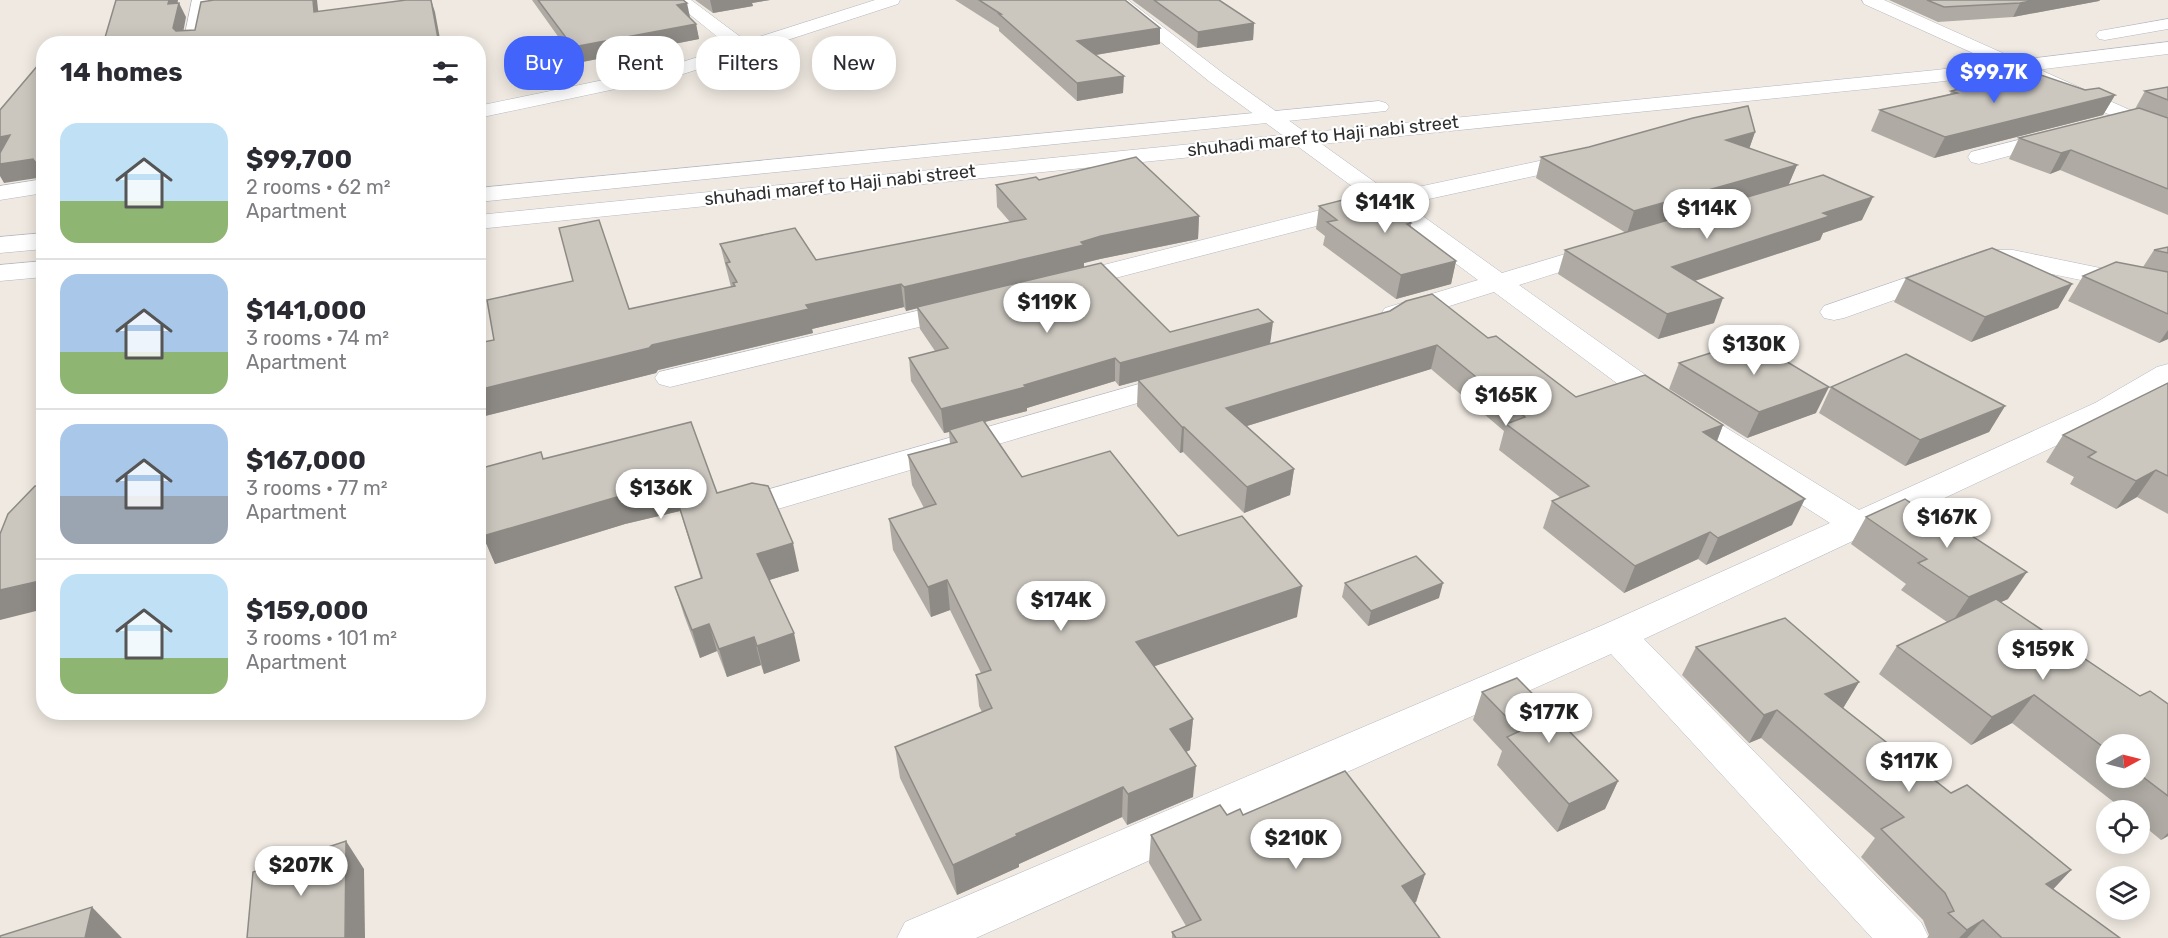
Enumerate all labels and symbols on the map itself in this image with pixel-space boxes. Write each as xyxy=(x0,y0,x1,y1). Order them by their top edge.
pin: $99.7K xyxy=(1945,53,2043,104)
street label: shuhadi maref to Haji nabi street xyxy=(1186,111,1460,161)
street label: shuhadi maref to Haji nabi street xyxy=(703,160,977,210)
pin: $141K xyxy=(1343,183,1427,234)
pin: $114K xyxy=(1665,189,1749,240)
pin: $119K xyxy=(1005,283,1089,334)
pin: $130K xyxy=(1712,325,1796,376)
pin: $165K xyxy=(1464,376,1548,427)
pin: $136K xyxy=(619,469,703,520)
pin: $167K xyxy=(1905,498,1989,549)
pin: $174K xyxy=(1019,581,1103,632)
pin: $159K xyxy=(2001,630,2085,681)
pin: $177K xyxy=(1507,693,1591,744)
north arrow xyxy=(2096,734,2150,788)
pin: $117K xyxy=(1867,742,1951,793)
pin: $210K xyxy=(1254,819,1338,870)
pin: $207K xyxy=(259,846,343,897)

